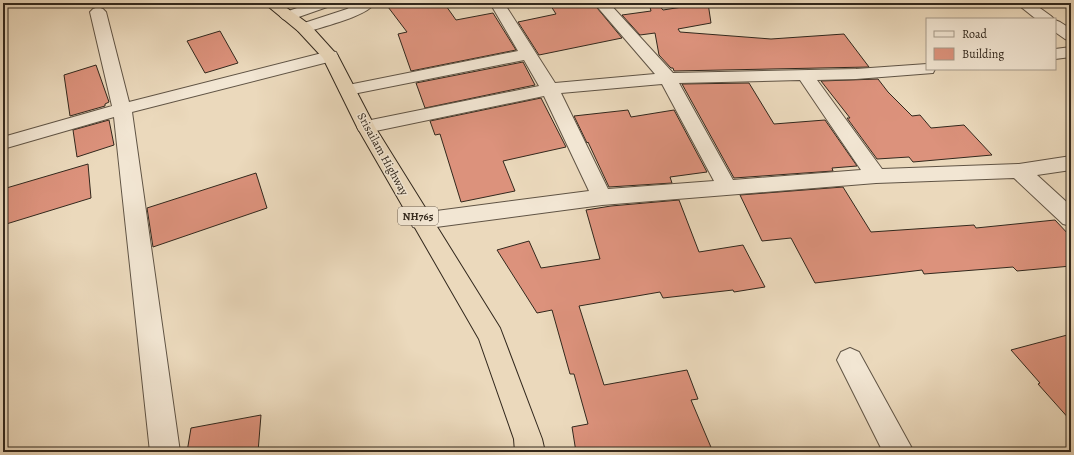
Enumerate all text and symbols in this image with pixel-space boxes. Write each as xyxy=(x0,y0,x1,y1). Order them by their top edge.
legend xyxy=(926,18,1056,70)
text: Road xyxy=(962,26,988,42)
text: Building xyxy=(962,46,1004,62)
street label: Srisailam Highway xyxy=(354,110,413,199)
road number: NH765 xyxy=(398,207,438,225)

